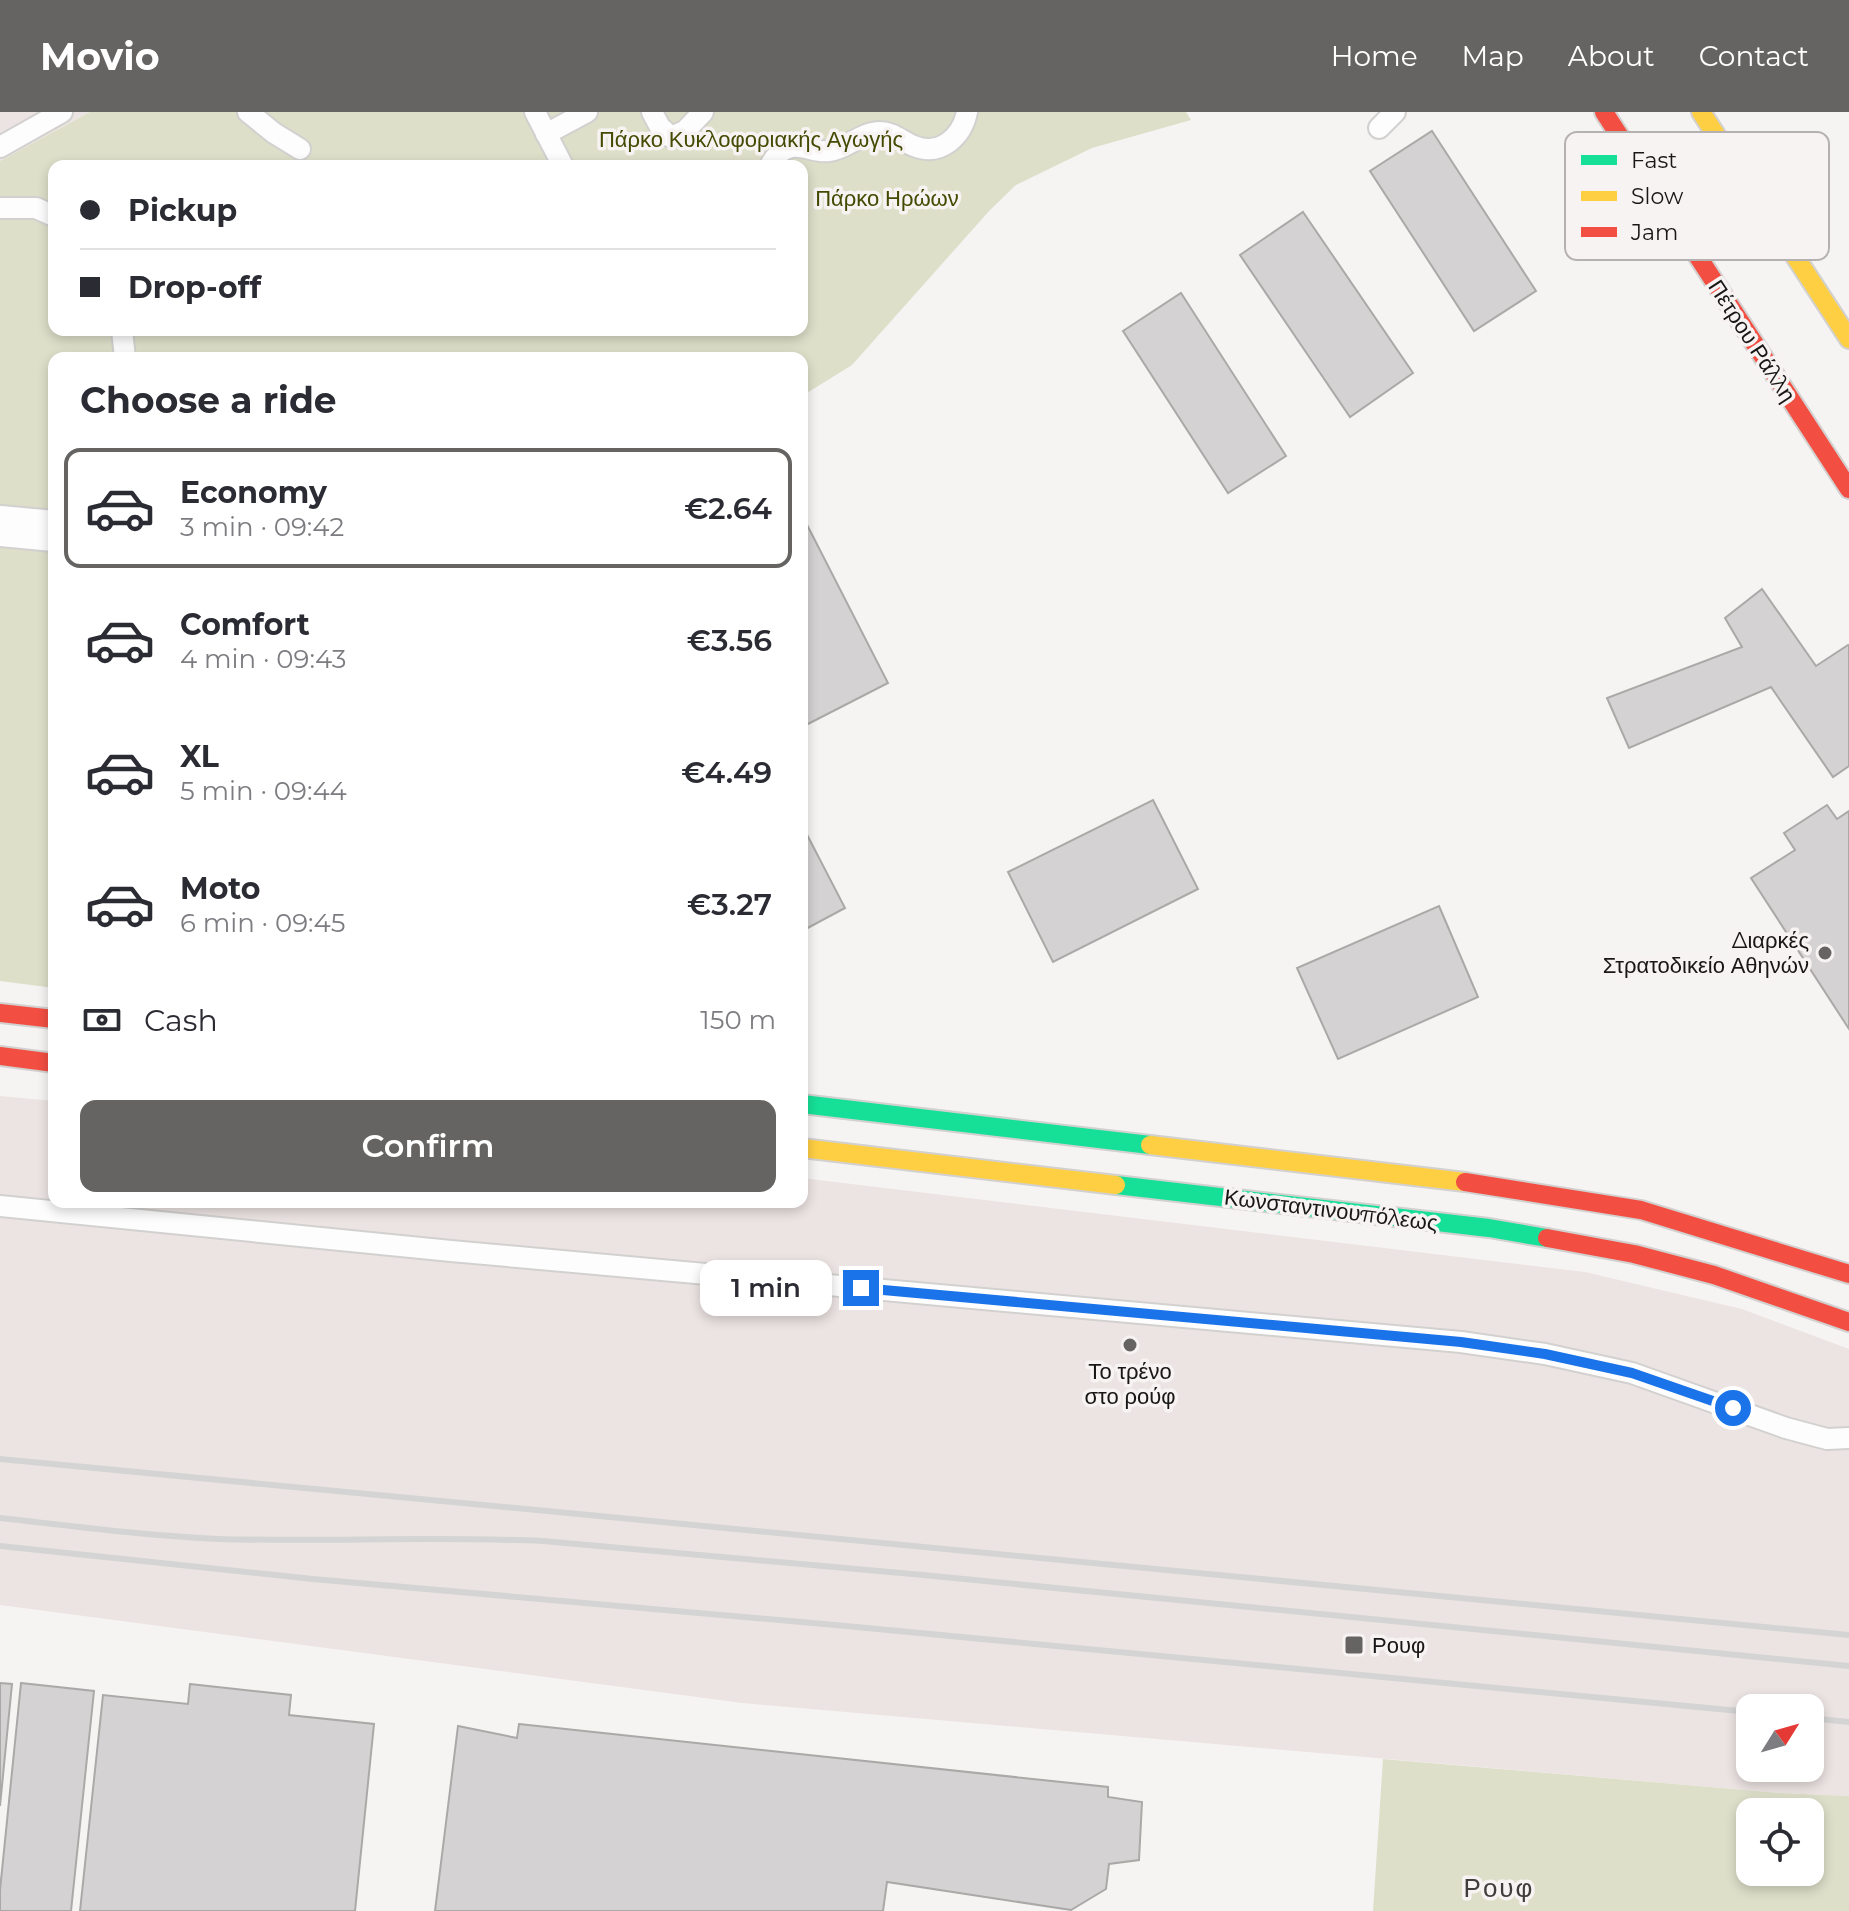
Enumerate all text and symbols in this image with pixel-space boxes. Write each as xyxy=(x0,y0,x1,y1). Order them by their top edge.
text: Movio xyxy=(40,33,160,80)
text: Home xyxy=(1331,39,1418,73)
text: Map xyxy=(1462,39,1524,73)
text: About xyxy=(1568,39,1655,73)
text: Contact xyxy=(1699,39,1809,73)
park label: Πάρκο Κυκλοφοριακής Αγωγής xyxy=(599,126,903,153)
legend xyxy=(1565,132,1829,260)
text: Fast xyxy=(1631,147,1677,174)
text: Slow xyxy=(1631,183,1684,210)
park label: Πάρκο Ηρώων xyxy=(815,185,959,212)
text: Pickup xyxy=(128,192,237,229)
text: Jam xyxy=(1630,219,1678,246)
text: Drop-off xyxy=(128,269,261,306)
street label: Πέτρου Ράλλη xyxy=(1702,275,1802,407)
text: Choose a ride xyxy=(80,378,337,422)
icon: car xyxy=(84,472,156,544)
text: Economy xyxy=(180,474,327,511)
text: €2.64 xyxy=(684,490,772,527)
text: 3 min · 09:42 xyxy=(180,511,344,543)
icon: car xyxy=(84,604,156,676)
text: Comfort xyxy=(180,606,310,643)
text: €3.56 xyxy=(687,622,772,659)
text: 4 min · 09:43 xyxy=(180,643,346,675)
icon: car xyxy=(84,736,156,808)
text: XL xyxy=(180,738,219,775)
text: €4.49 xyxy=(681,754,772,791)
text: 5 min · 09:44 xyxy=(180,775,347,807)
icon: car xyxy=(84,868,156,940)
text: Moto xyxy=(180,870,261,907)
text: €3.27 xyxy=(687,886,772,923)
text: 6 min · 09:45 xyxy=(180,907,345,939)
place label: Διαρκές Στρατοδικείο Αθηνών xyxy=(1603,927,1809,979)
marker: Διαρκές Στρατοδικείο Αθηνών xyxy=(1816,944,1834,962)
icon: cash xyxy=(80,998,124,1042)
text: Cash xyxy=(144,1002,218,1039)
text: 150 m xyxy=(700,1004,776,1036)
button: Confirm xyxy=(80,1100,776,1192)
street label: Κωνσταντινουπόλεως xyxy=(1223,1184,1439,1236)
callout: 1 min xyxy=(701,1260,833,1316)
route end xyxy=(843,1270,879,1306)
text: 1 min xyxy=(731,1272,801,1304)
marker: Το τρένο στο ρούφ xyxy=(1121,1336,1139,1354)
place label: Το τρένο στο ρούφ xyxy=(1084,1358,1176,1410)
route start xyxy=(1715,1390,1751,1426)
place label: Ρουφ xyxy=(1372,1632,1425,1659)
marker: Ρουφ xyxy=(1343,1634,1365,1656)
north arrow xyxy=(1736,1694,1824,1782)
map controls xyxy=(1736,1694,1824,1886)
button: locate xyxy=(1736,1798,1824,1886)
district label: Ρουφ xyxy=(1464,1872,1534,1904)

